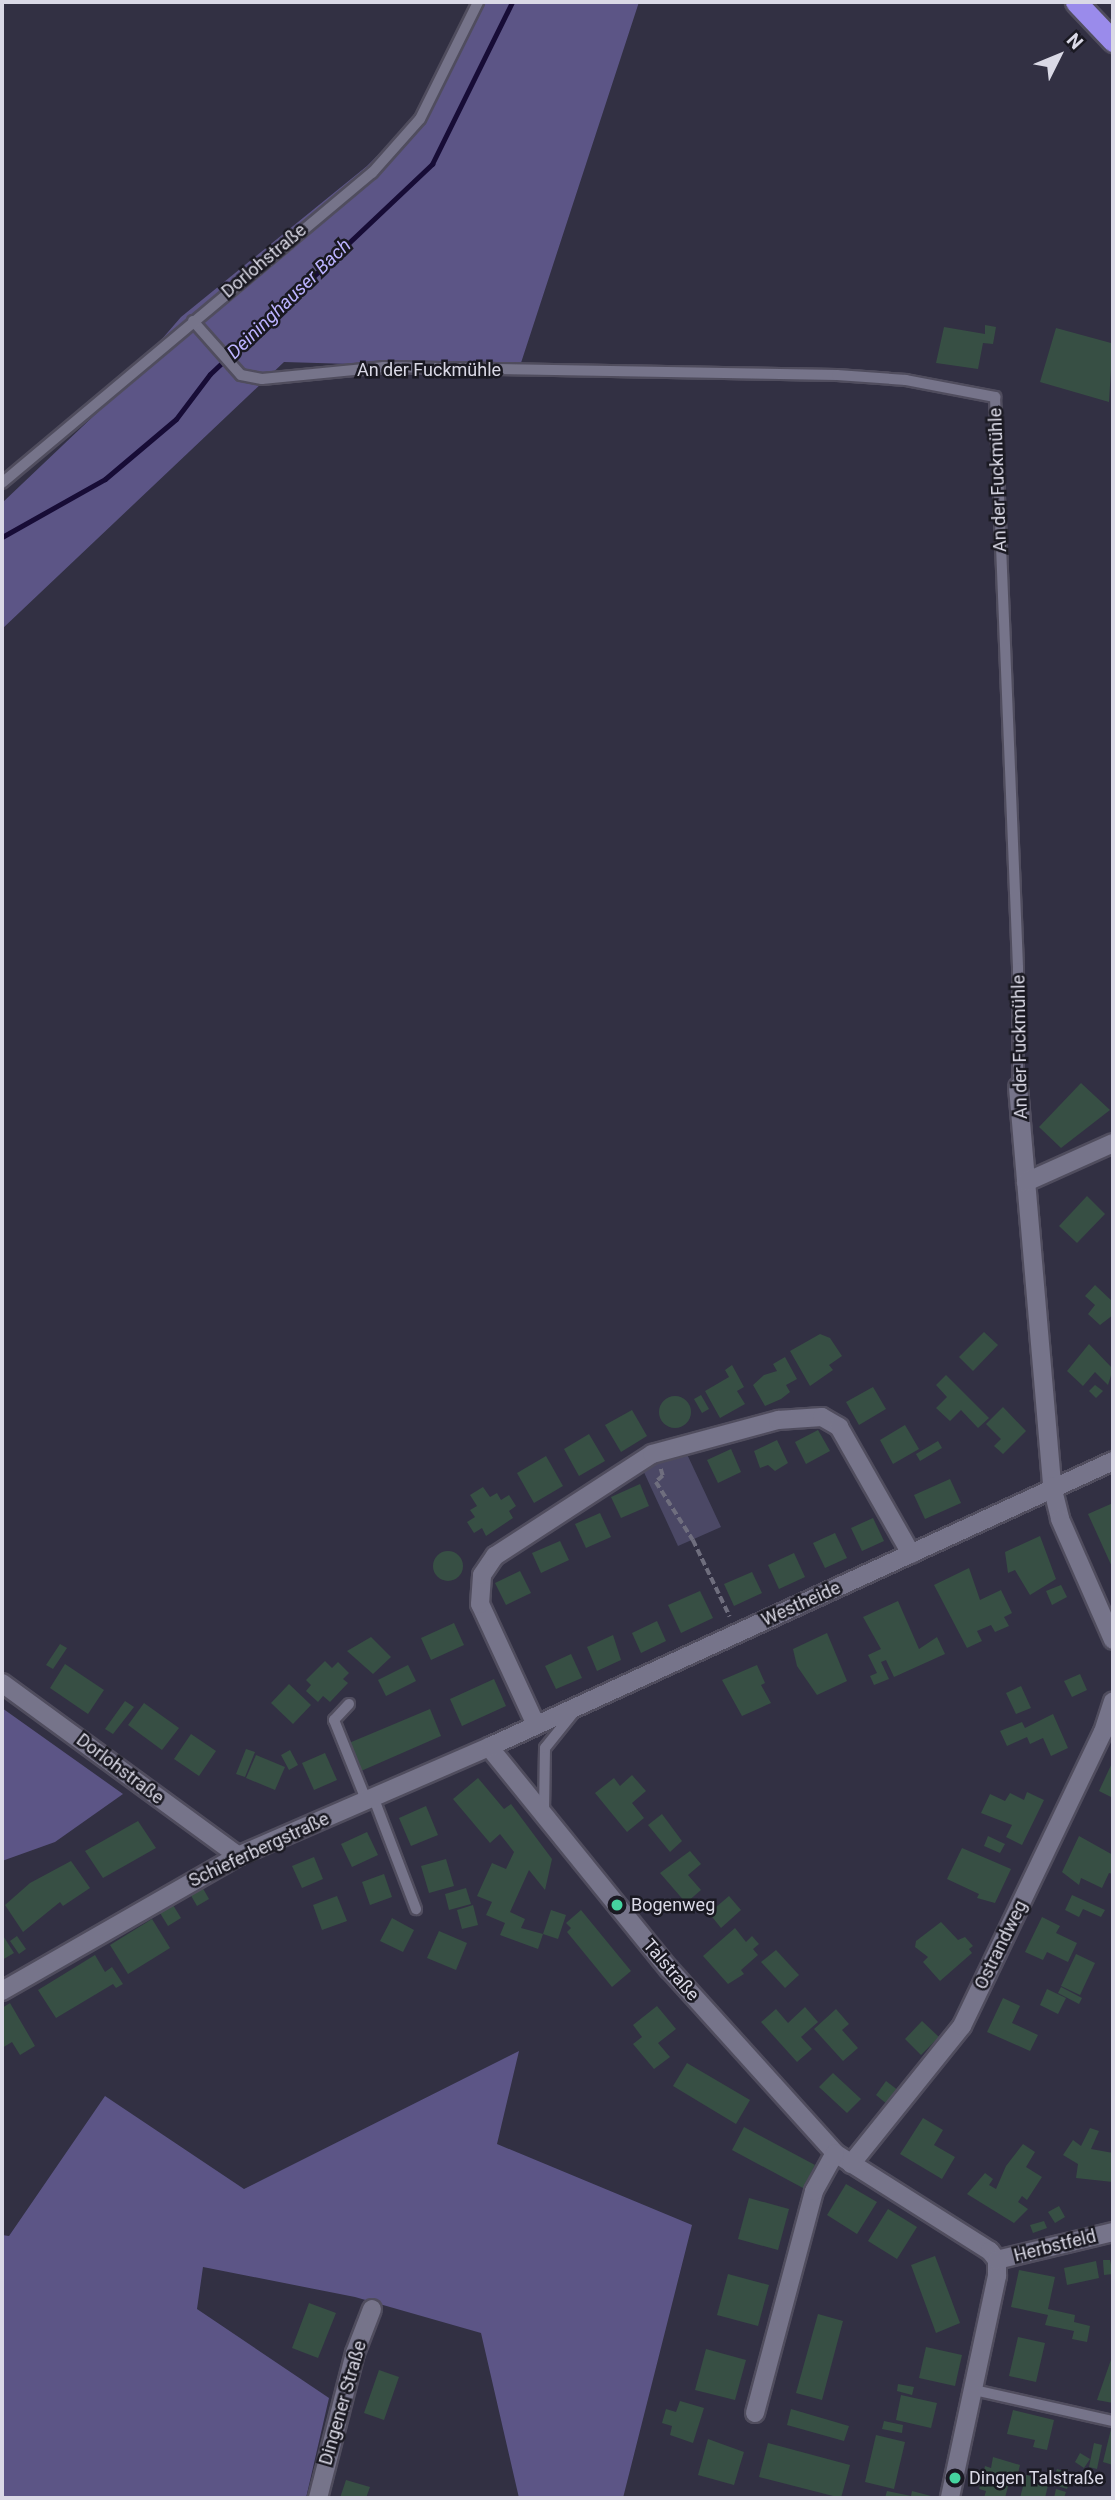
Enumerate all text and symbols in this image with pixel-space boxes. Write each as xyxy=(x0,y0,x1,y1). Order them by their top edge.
north arrow xyxy=(1024,21,1094,91)
text: N xyxy=(1062,29,1088,54)
street label: Dorlohstraße xyxy=(217,219,311,303)
water label: Deininghauser Bach xyxy=(222,234,356,364)
street label: An der Fuckmühle xyxy=(357,359,501,381)
street label: An der Fuckmühle xyxy=(985,408,1011,552)
street label: An der Fuckmühle xyxy=(1008,975,1032,1119)
street label: Westheide xyxy=(758,1577,844,1631)
street label: Dorlohstraße xyxy=(72,1729,168,1809)
street label: Schieferbergstraße xyxy=(185,1808,333,1892)
place label: Bogenweg xyxy=(631,1894,715,1916)
marker: Bogenweg xyxy=(609,1897,625,1913)
street label: Ostrandweg xyxy=(970,1897,1032,1993)
street label: Talstraße xyxy=(638,1935,704,2005)
street label: Herbstfeld xyxy=(1012,2225,1098,2267)
street label: Dingener Straße xyxy=(315,2338,371,2468)
place label: Dingen Talstraße xyxy=(969,2467,1104,2489)
marker: Dingen Talstraße xyxy=(947,2470,963,2486)

